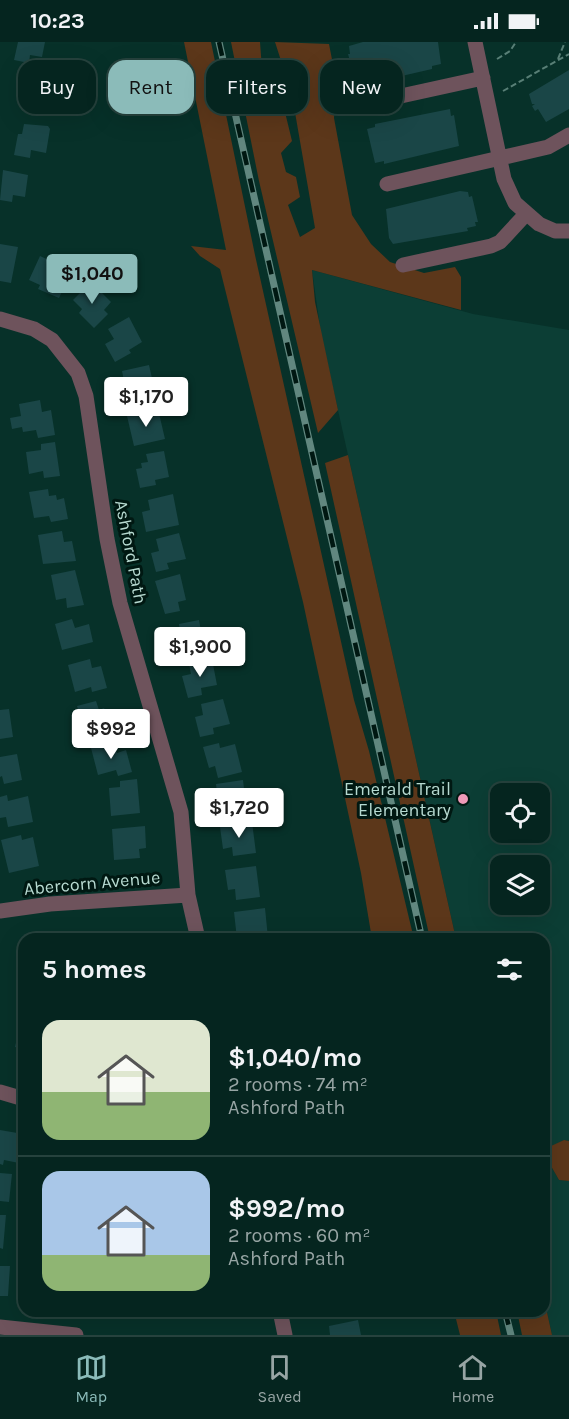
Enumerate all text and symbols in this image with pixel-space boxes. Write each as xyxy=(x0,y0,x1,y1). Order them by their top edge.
text: 10:23 xyxy=(30,8,85,34)
chip: Buy xyxy=(18,60,96,114)
chip: Rent xyxy=(108,60,194,114)
chip: Filters xyxy=(206,60,308,114)
chip: New xyxy=(320,60,403,114)
pin: $1,040 xyxy=(43,254,141,305)
text: $1,040 xyxy=(60,262,124,285)
pin: $1,170 xyxy=(97,377,195,428)
text: $1,170 xyxy=(118,385,174,408)
street label: Ashford Path xyxy=(110,498,152,606)
pin: $1,900 xyxy=(151,627,249,678)
text: $1,900 xyxy=(168,635,232,658)
pin: $992 xyxy=(75,709,147,760)
text: $992 xyxy=(86,717,136,740)
place label: Emerald Trail Elementary xyxy=(344,778,452,821)
map controls xyxy=(490,783,550,915)
button: locate xyxy=(490,783,550,843)
pin: $1,720 xyxy=(190,788,288,839)
marker: Emerald Trail Elementary xyxy=(456,792,470,806)
text: $1,720 xyxy=(209,796,269,819)
button: layers xyxy=(490,855,550,915)
street label: Abercorn Avenue xyxy=(23,866,161,900)
icon: filters xyxy=(493,953,526,986)
text: 5 homes xyxy=(42,954,147,985)
text: $1,040/mo xyxy=(228,1042,362,1073)
icon: home xyxy=(90,1044,162,1116)
text: 2 rooms · 74 m² xyxy=(228,1073,368,1096)
text: Ashford Path xyxy=(228,1096,345,1119)
text: $992/mo xyxy=(228,1193,345,1224)
icon: home xyxy=(90,1195,162,1267)
text: 2 rooms · 60 m² xyxy=(228,1224,371,1247)
text: Ashford Path xyxy=(228,1247,345,1270)
tab: Map xyxy=(75,1351,108,1406)
tab: Saved xyxy=(258,1351,302,1406)
tab: Home xyxy=(452,1351,494,1406)

